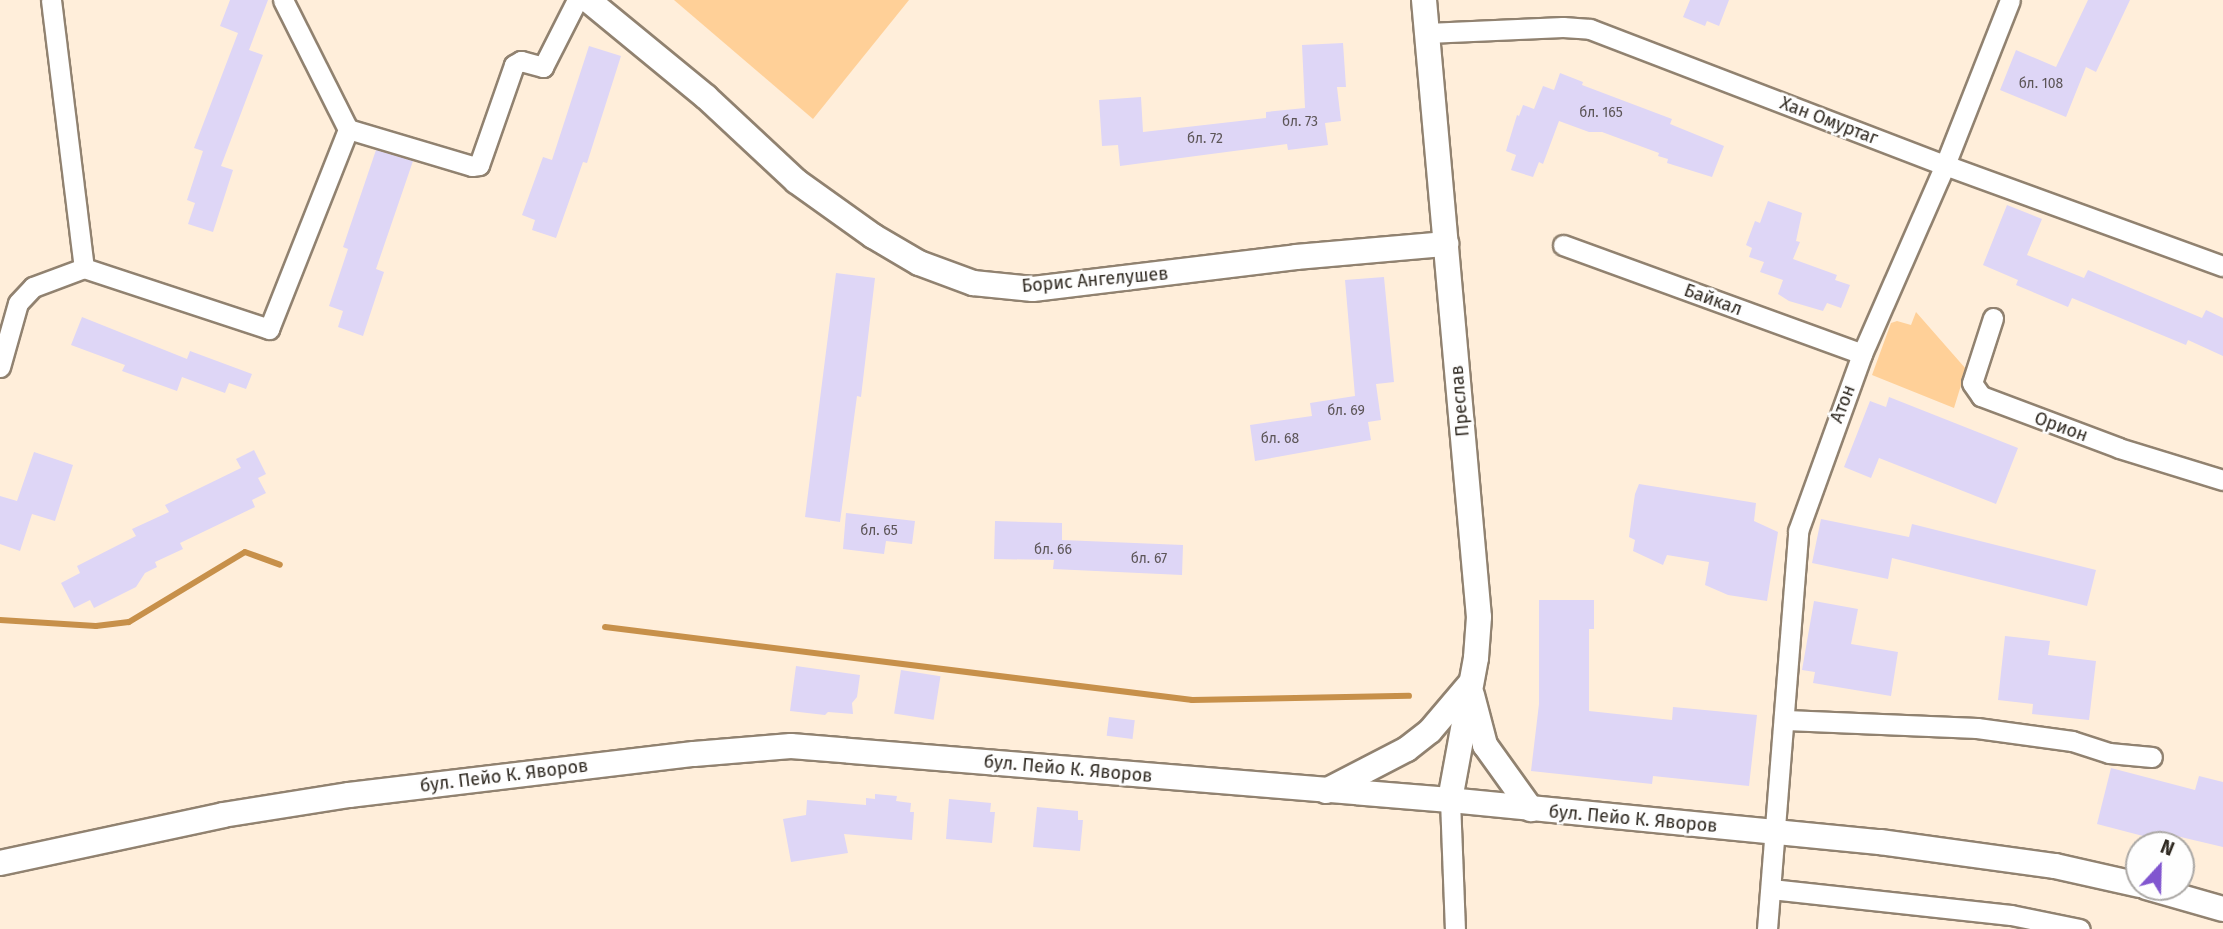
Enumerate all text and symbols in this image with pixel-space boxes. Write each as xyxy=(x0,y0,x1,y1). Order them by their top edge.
house number: бл. 108 xyxy=(2019,76,2063,92)
street label: Хан Омуртаг xyxy=(1777,92,1881,150)
house number: бл. 165 xyxy=(1579,105,1623,121)
house number: бл. 73 xyxy=(1282,114,1318,130)
house number: бл. 72 xyxy=(1187,131,1223,147)
street label: Борис Ангелушев xyxy=(1021,263,1169,297)
street label: Байкал xyxy=(1681,280,1745,320)
street label: Преслав xyxy=(1446,364,1474,438)
street label: Атон xyxy=(1826,382,1860,426)
house number: бл. 69 xyxy=(1327,403,1365,419)
street label: Орион xyxy=(2031,407,2091,447)
house number: бл. 68 xyxy=(1261,431,1299,447)
house number: бл. 65 xyxy=(860,523,898,539)
house number: бл. 66 xyxy=(1034,542,1072,558)
house number: бл. 67 xyxy=(1131,551,1167,567)
street label: бул. Пейо К. Яворов xyxy=(983,751,1153,787)
street label: бул. Пейо К. Яворов xyxy=(419,755,589,797)
street label: бул. Пейо К. Яворов xyxy=(1548,801,1718,837)
north arrow xyxy=(2125,831,2195,901)
text: N xyxy=(2157,835,2177,861)

